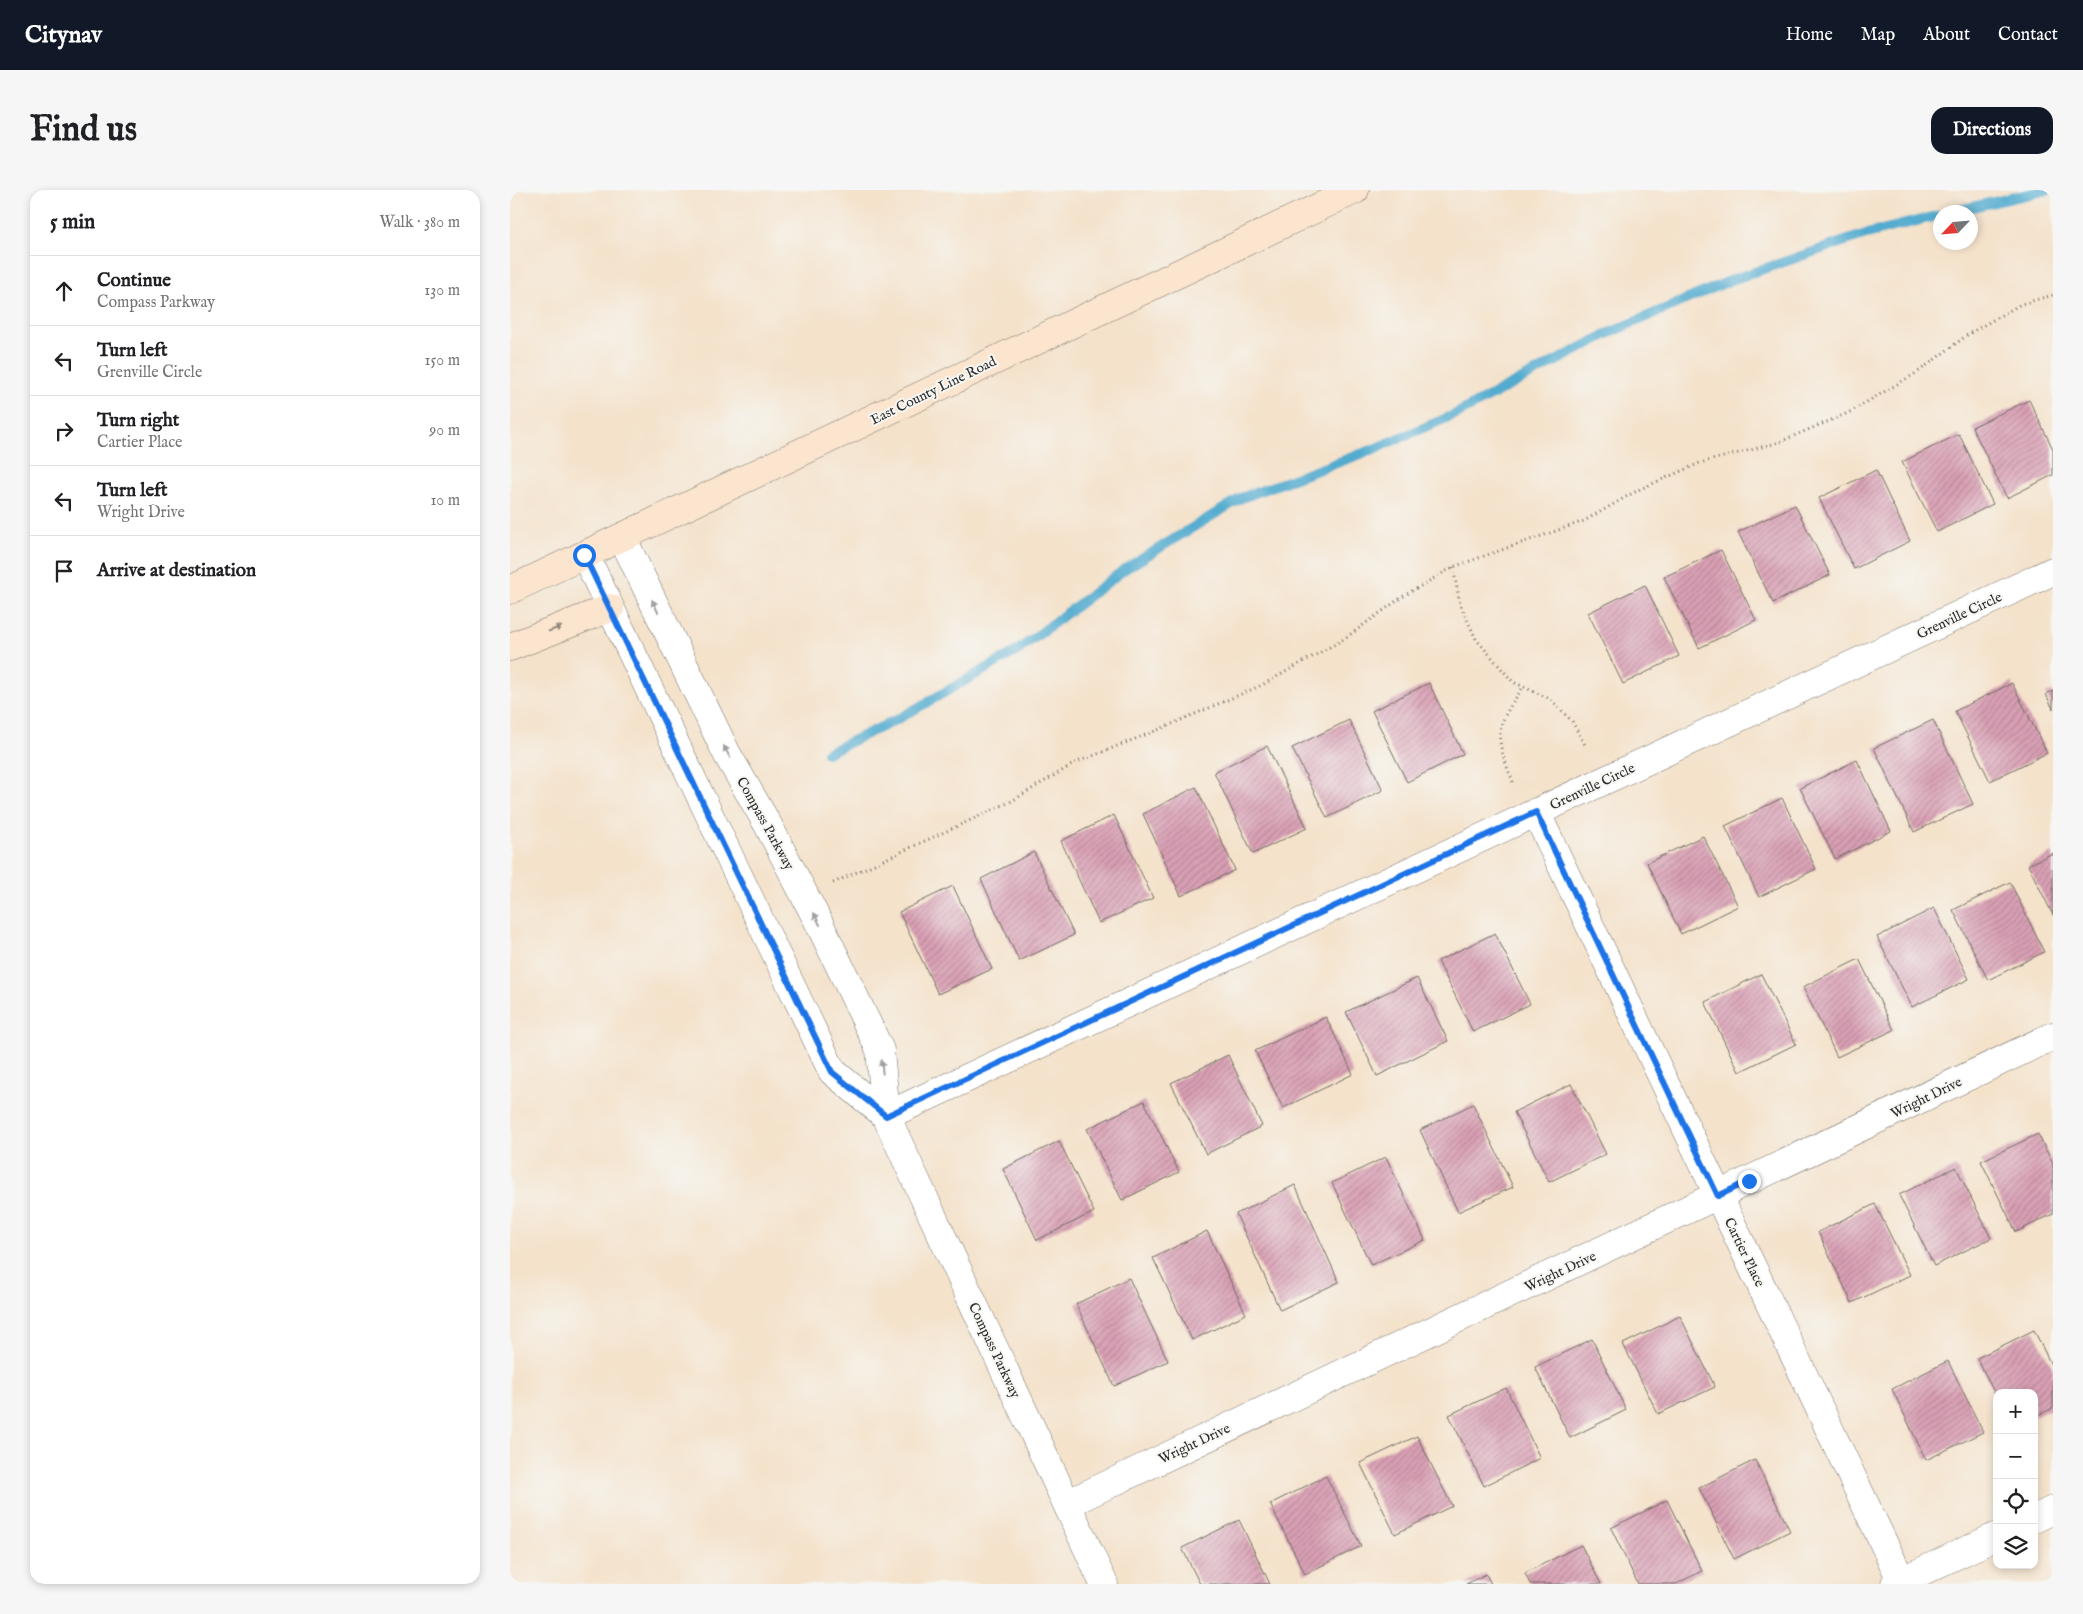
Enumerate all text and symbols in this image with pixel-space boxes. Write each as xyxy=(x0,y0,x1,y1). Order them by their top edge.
text: Citynav xyxy=(25,20,102,51)
text: Home xyxy=(1786,24,1833,47)
text: Map xyxy=(1861,24,1895,47)
text: About xyxy=(1923,24,1970,47)
text: Contact xyxy=(1998,24,2058,47)
button: Directions xyxy=(1931,107,2053,154)
text: Find us xyxy=(30,108,137,153)
north arrow xyxy=(1933,205,1978,250)
text: 5 min xyxy=(50,209,95,236)
text: Walk · 380 m xyxy=(379,213,460,233)
text: Continue xyxy=(97,269,171,293)
icon: ahead xyxy=(50,277,78,305)
text: 130 m xyxy=(424,281,460,301)
text: Compass Parkway xyxy=(97,293,215,313)
text: Turn left xyxy=(97,339,168,363)
icon: left xyxy=(50,347,78,375)
text: 150 m xyxy=(425,351,460,371)
street label: East County Line Road xyxy=(868,352,1000,429)
text: Grenville Circle xyxy=(97,363,202,383)
text: Turn right xyxy=(97,409,179,433)
icon: right xyxy=(50,417,78,445)
text: 90 m xyxy=(429,421,460,441)
text: Cartier Place xyxy=(97,433,182,453)
text: Turn left xyxy=(97,479,168,503)
icon: left xyxy=(50,487,78,515)
text: 10 m xyxy=(430,491,460,511)
text: Wright Drive xyxy=(97,503,185,523)
route start xyxy=(573,544,596,567)
icon: arrive xyxy=(50,557,78,585)
text: Arrive at destination xyxy=(97,559,256,583)
street label: Grenville Circle xyxy=(1914,588,2005,644)
one-way arrow xyxy=(651,599,659,613)
one-way arrow xyxy=(548,625,563,632)
one-way arrow xyxy=(723,745,731,759)
street label: Grenville Circle xyxy=(1547,759,1638,815)
street label: Compass Parkway xyxy=(732,774,798,873)
one-way arrow xyxy=(813,912,821,927)
one-way arrow xyxy=(877,1059,885,1075)
street label: Wright Drive xyxy=(1888,1073,1965,1123)
route end xyxy=(1738,1170,1761,1193)
street label: Cartier Place xyxy=(1720,1215,1769,1290)
street label: Wright Drive xyxy=(1522,1247,1600,1296)
street label: Compass Parkway xyxy=(964,1300,1024,1401)
map controls xyxy=(1993,1389,2038,1569)
button: + xyxy=(1993,1389,2038,1434)
street label: Wright Drive xyxy=(1156,1419,1234,1468)
button: − xyxy=(1993,1434,2038,1479)
button: locate xyxy=(1993,1479,2038,1524)
button: layers xyxy=(1993,1524,2038,1569)

